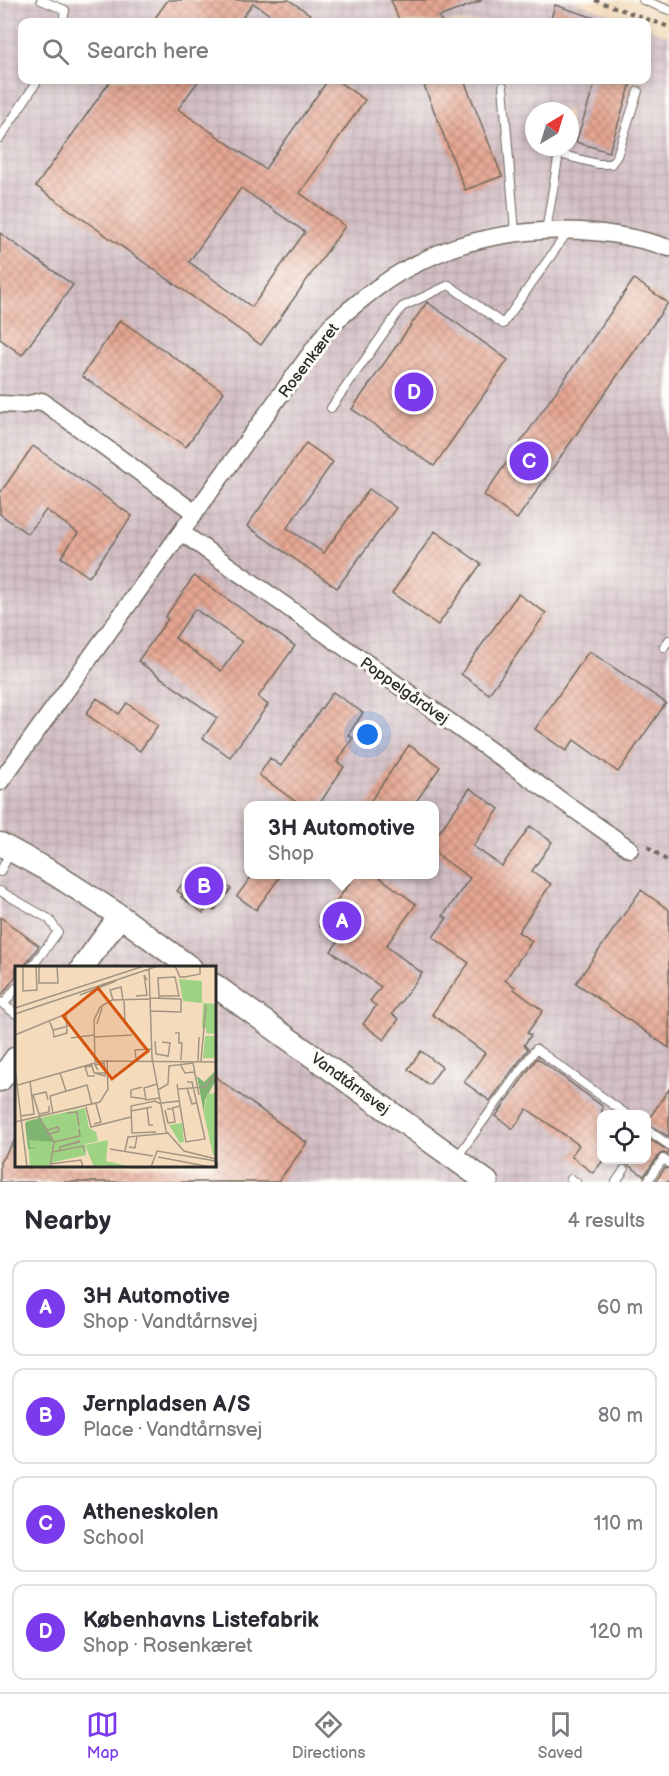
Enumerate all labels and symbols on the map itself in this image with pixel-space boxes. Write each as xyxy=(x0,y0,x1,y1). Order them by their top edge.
north arrow xyxy=(525,102,579,156)
street label: Rosenkæret xyxy=(275,320,343,402)
pin: D xyxy=(394,370,434,414)
pin: C xyxy=(510,438,548,484)
street label: Poppelgårdvej xyxy=(356,654,452,729)
your location xyxy=(353,720,382,749)
pin: B xyxy=(184,864,224,908)
pin: A xyxy=(322,898,362,944)
inset map xyxy=(15,966,216,1167)
street label: Vandtårnsvej xyxy=(307,1049,393,1119)

